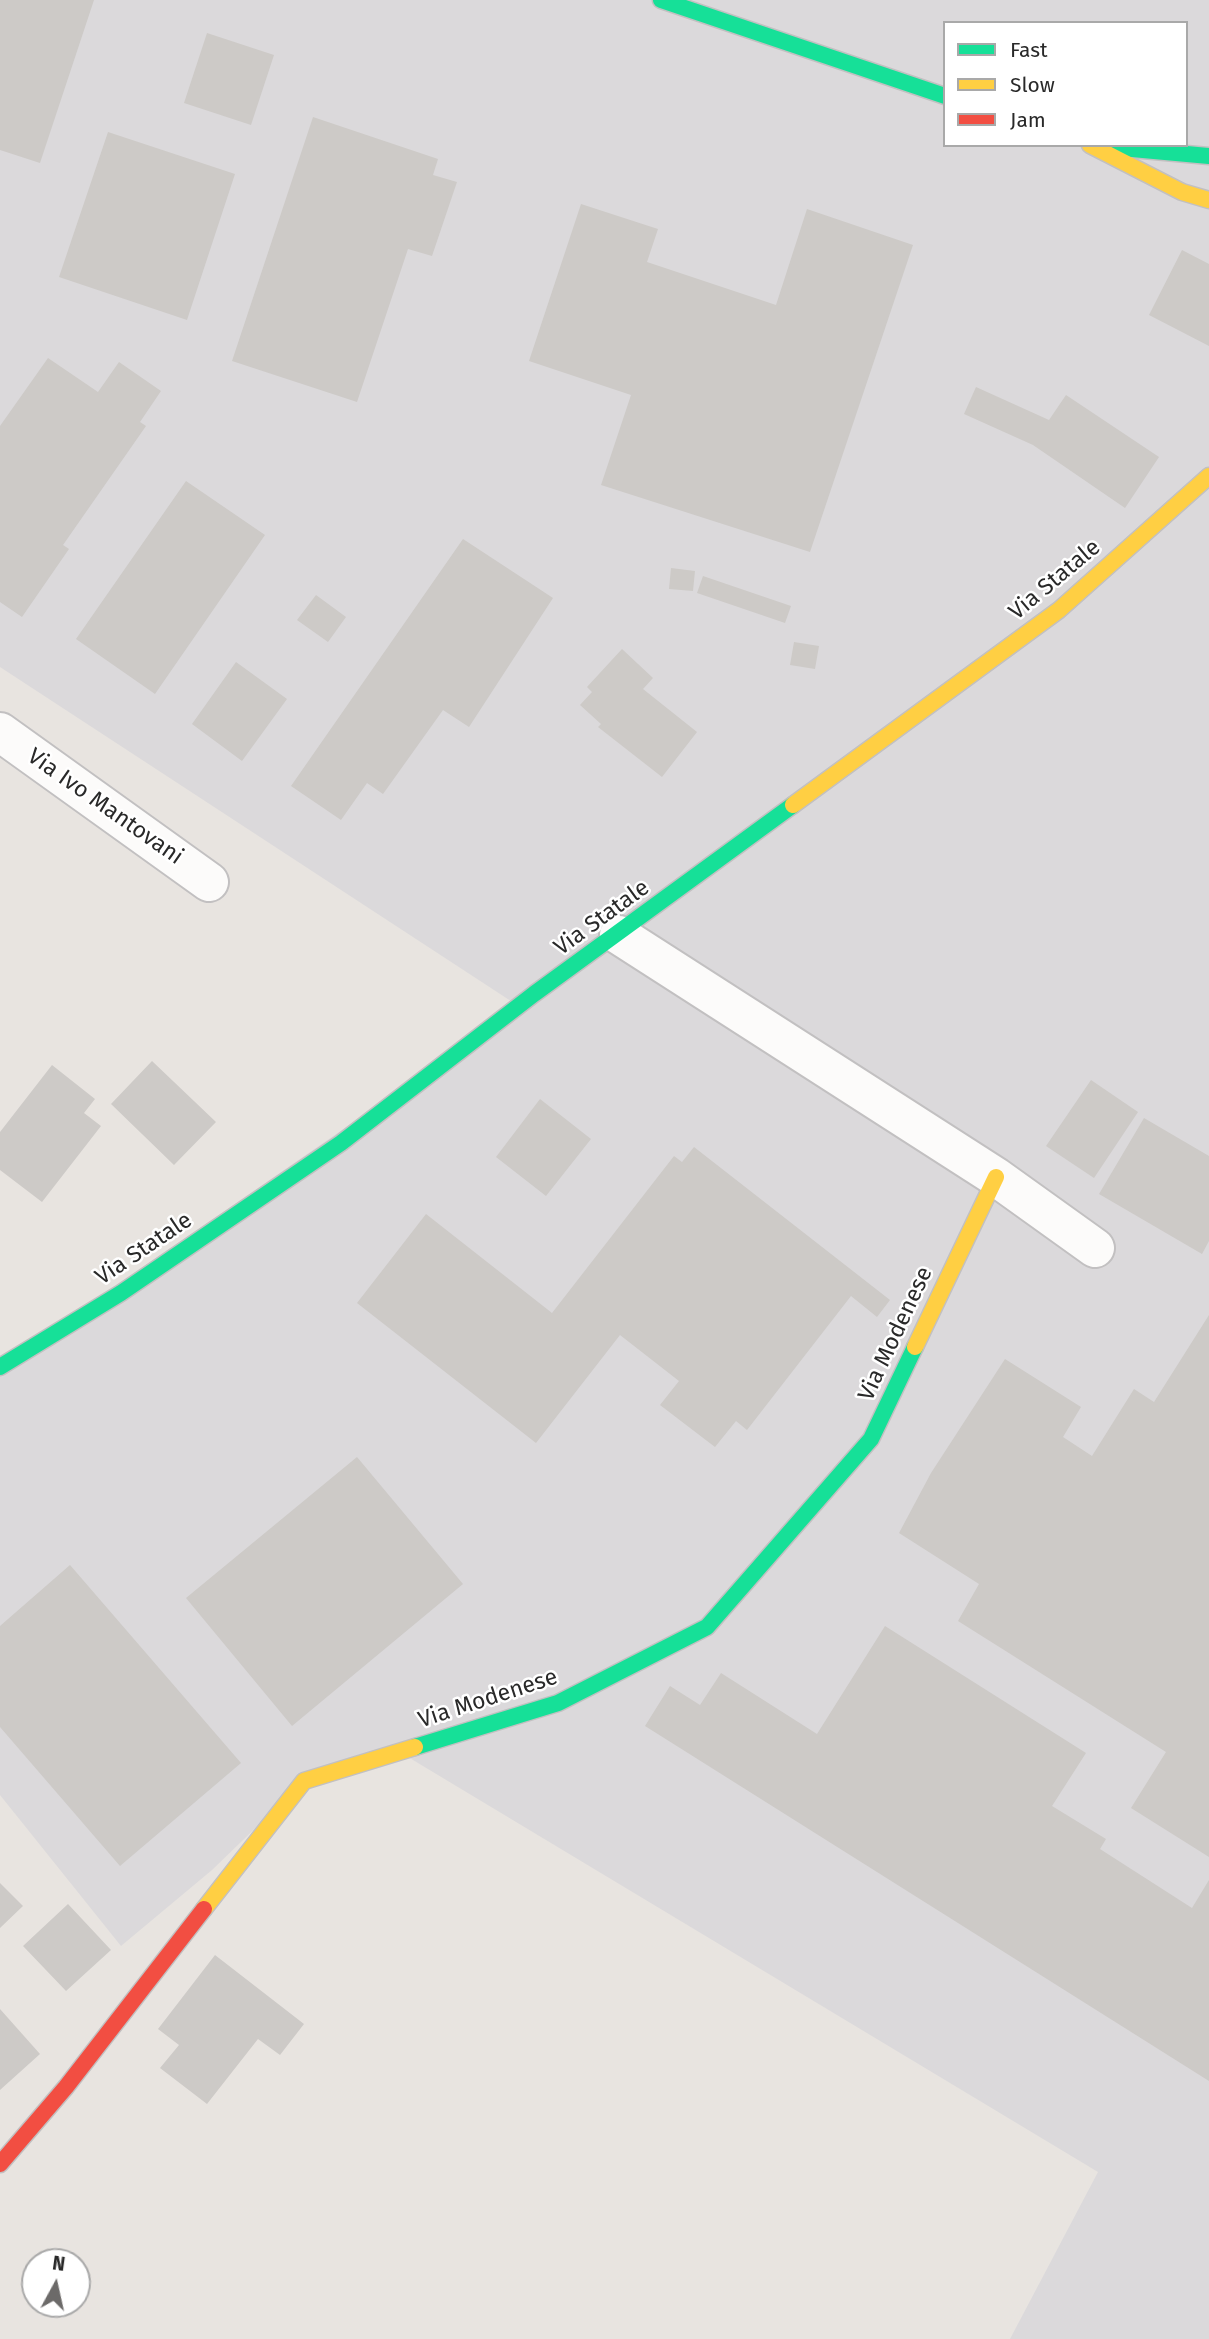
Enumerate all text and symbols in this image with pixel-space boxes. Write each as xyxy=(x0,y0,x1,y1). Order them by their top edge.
legend xyxy=(943,21,1188,147)
text: Fast xyxy=(1010,37,1048,63)
text: Slow xyxy=(1010,72,1055,98)
text: Jam xyxy=(1010,107,1046,133)
street label: Via Statale xyxy=(1004,534,1106,626)
street label: Via Ivo Mantovani xyxy=(22,743,188,871)
street label: Via Statale xyxy=(549,874,655,962)
street label: Via Statale xyxy=(90,1207,198,1291)
street label: Via Modenese xyxy=(853,1263,939,1405)
street label: Via Modenese xyxy=(415,1664,561,1734)
north arrow xyxy=(21,2248,91,2318)
text: N xyxy=(51,2251,67,2276)

